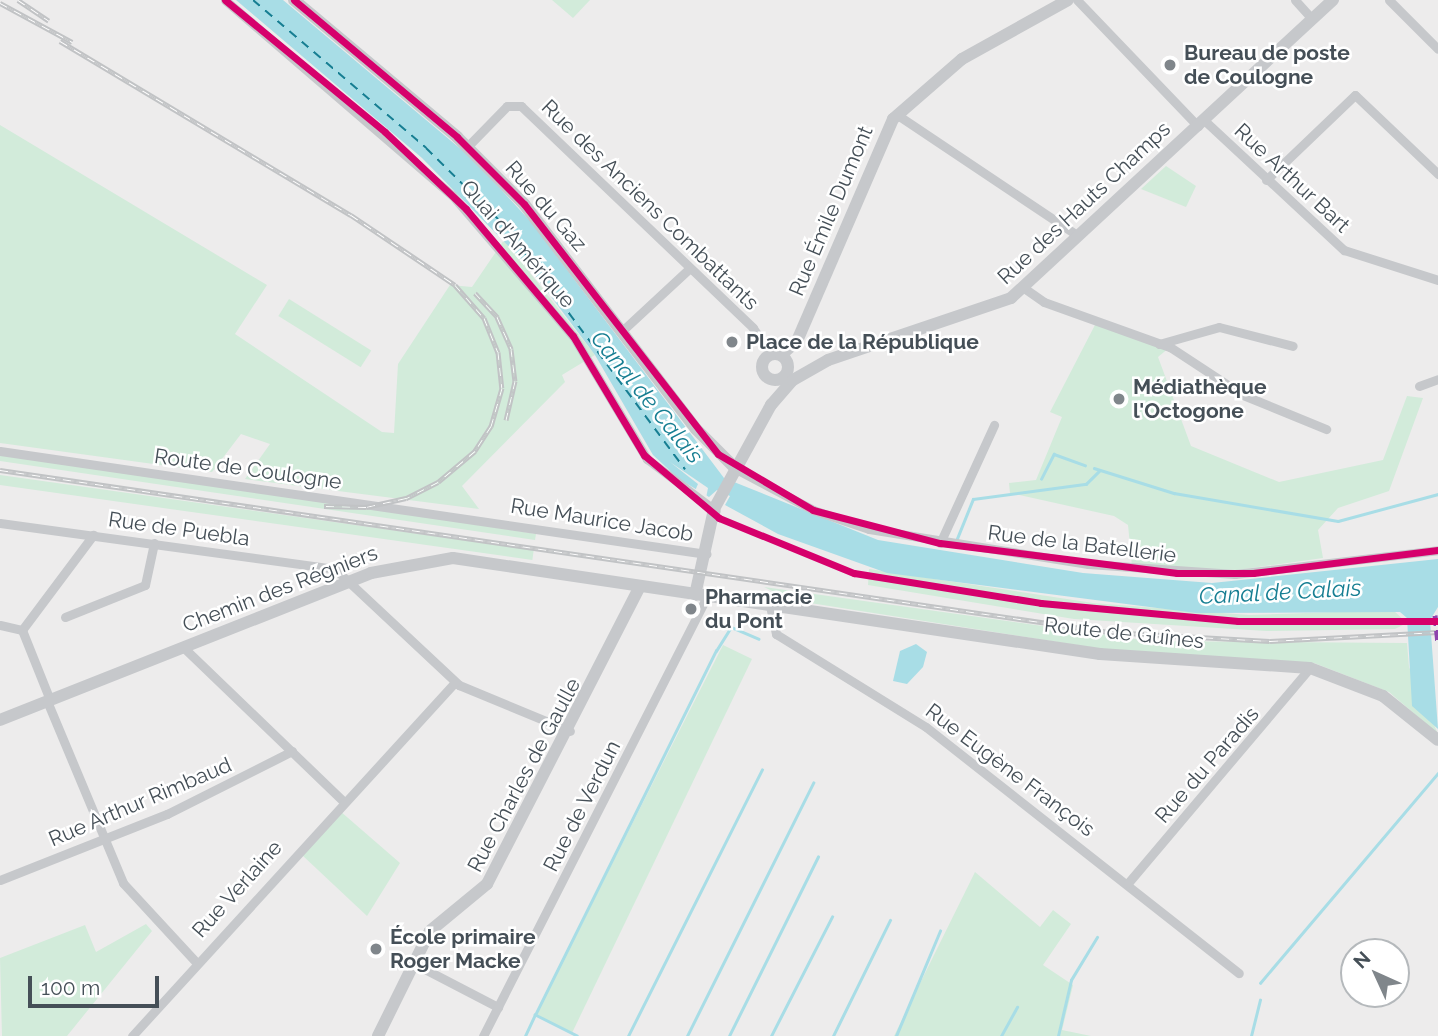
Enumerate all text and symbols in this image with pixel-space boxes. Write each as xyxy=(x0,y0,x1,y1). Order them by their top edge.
place label: Bureau de poste de Coulogne xyxy=(1184,40,1350,90)
marker: Bureau de poste de Coulogne xyxy=(1162,57,1178,73)
street label: Rue des Anciens Combattants xyxy=(536,94,764,316)
street label: Rue des Hauts Champs xyxy=(992,116,1176,290)
street label: Rue Arthur Bart xyxy=(1229,118,1355,238)
street label: Rue Émile Dumont xyxy=(784,122,878,300)
street label: Rue du Gaz xyxy=(500,156,592,256)
street label: Quai d'Amérique xyxy=(456,175,580,313)
water label: Canal de Calais xyxy=(585,325,709,469)
place label: Place de la République xyxy=(746,329,979,355)
marker: Place de la République xyxy=(724,334,740,350)
place label: Médiathèque l'Octogone xyxy=(1133,374,1267,424)
marker: Médiathèque l'Octogone xyxy=(1111,391,1127,407)
street label: Route de Coulogne xyxy=(153,443,343,495)
street label: Rue Maurice Jacob xyxy=(509,493,695,547)
street label: Rue de Puebla xyxy=(107,507,251,551)
street label: Rue de la Batellerie xyxy=(986,520,1178,568)
street label: Chemin des Régniers xyxy=(179,540,381,638)
water label: Canal de Calais xyxy=(1198,574,1362,610)
place label: Pharmacie du Pont xyxy=(705,584,812,634)
marker: Pharmacie du Pont xyxy=(683,601,699,617)
street label: Route de Guînes xyxy=(1043,612,1205,654)
street label: Rue Charles de Gaulle xyxy=(462,674,586,876)
street label: Rue Eugène François xyxy=(920,698,1100,842)
street label: Rue du Paradis xyxy=(1150,702,1264,828)
street label: Rue de Verdun xyxy=(538,736,626,876)
street label: Rue Arthur Rimbaud xyxy=(44,752,236,852)
street label: Rue Verlaine xyxy=(187,835,287,943)
place label: École primaire Roger Macke xyxy=(390,924,535,974)
north arrow xyxy=(1340,938,1410,1008)
marker: École primaire Roger Macke xyxy=(368,941,384,957)
text: N xyxy=(1349,947,1374,972)
scale bar xyxy=(32,962,163,1006)
text: 100 m xyxy=(41,975,100,1000)

